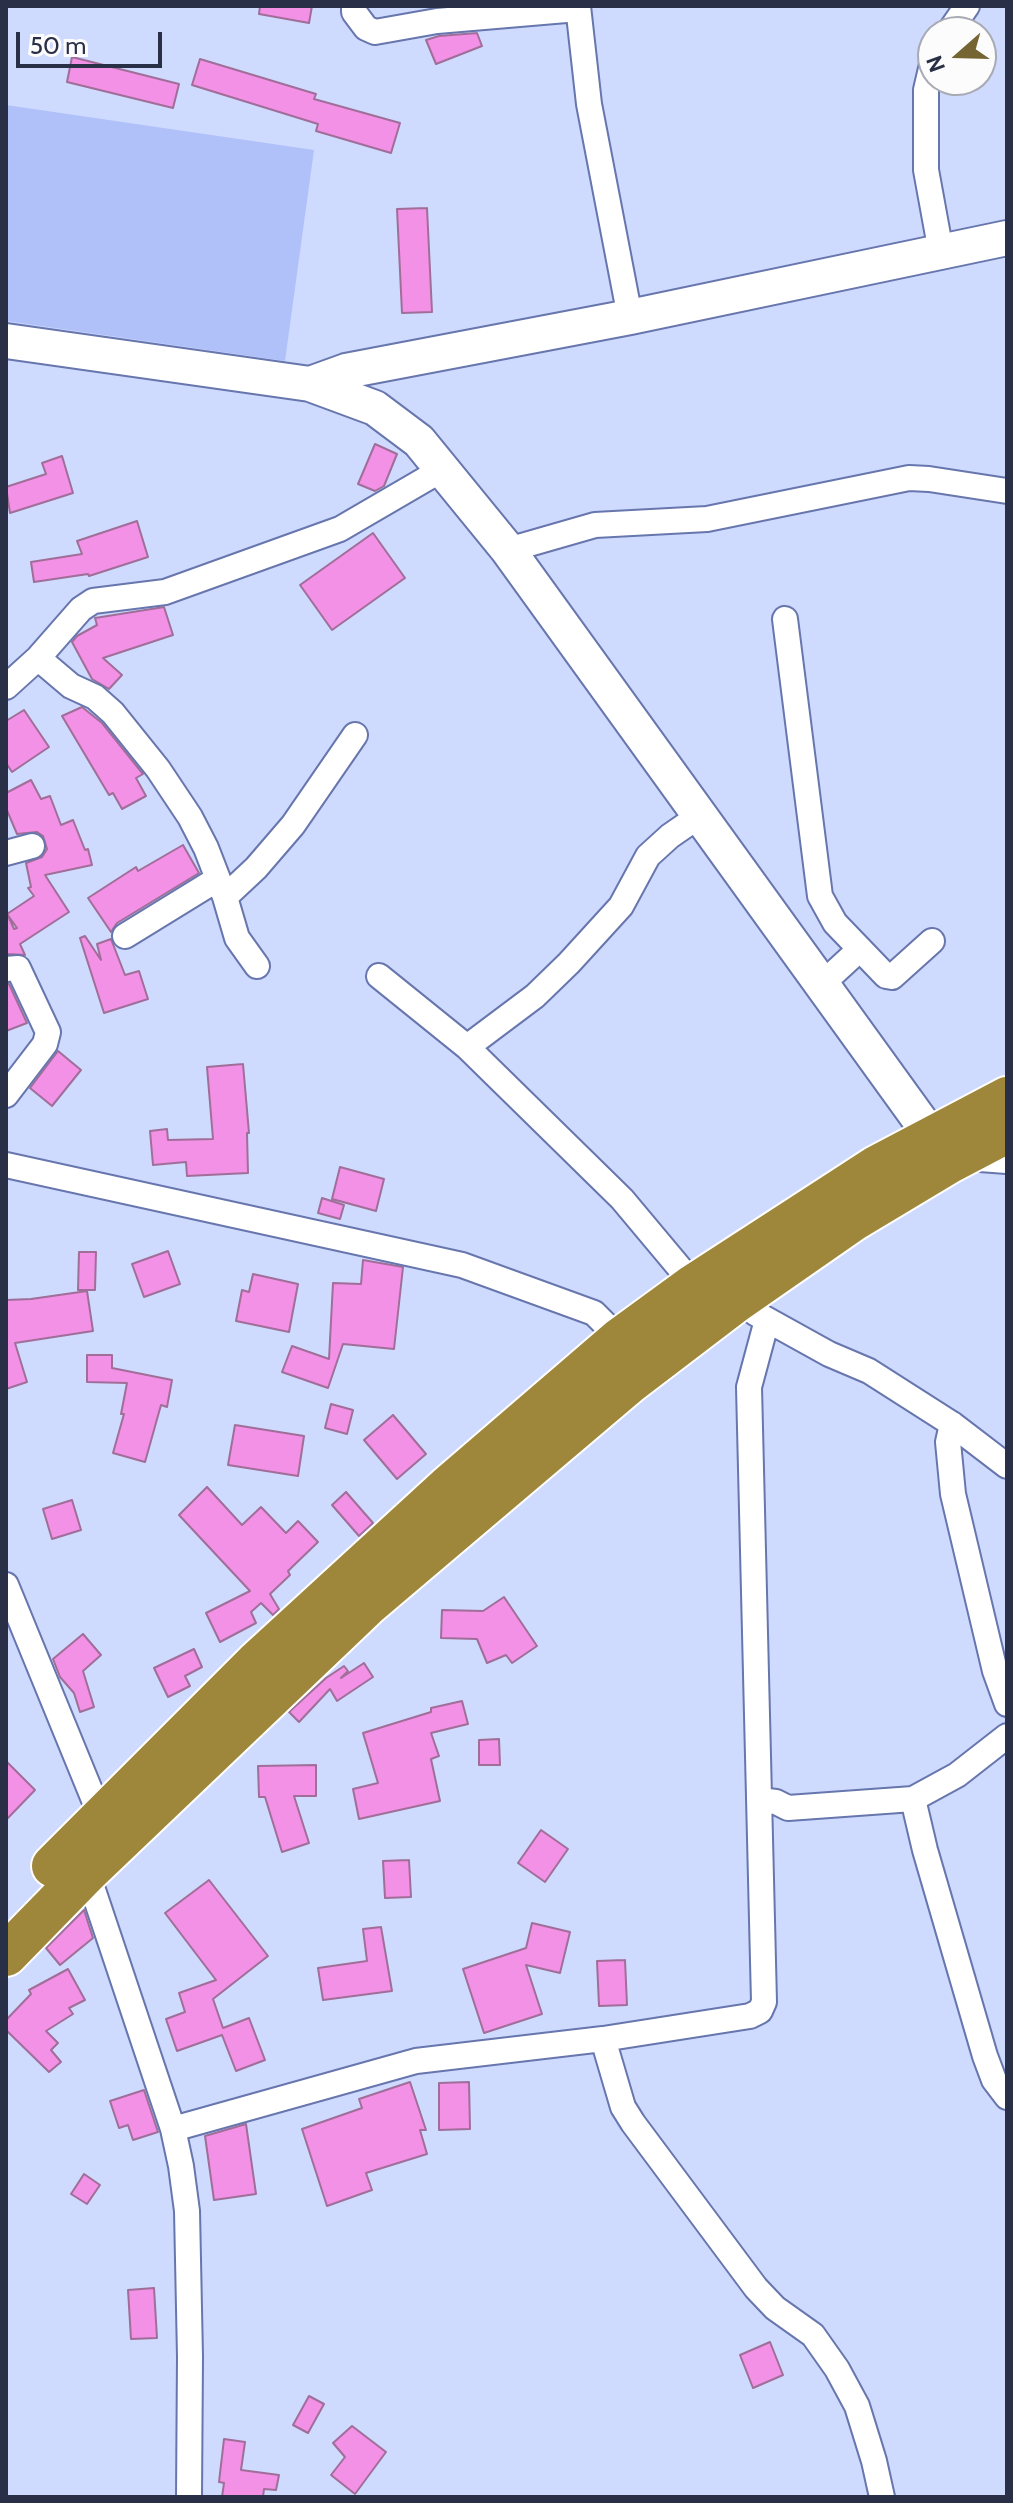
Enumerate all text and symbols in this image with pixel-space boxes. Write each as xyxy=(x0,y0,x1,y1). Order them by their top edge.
scale bar xyxy=(20,16,166,66)
north arrow xyxy=(917,16,997,96)
text: 50 m xyxy=(30,31,86,60)
text: N xyxy=(921,52,951,76)

